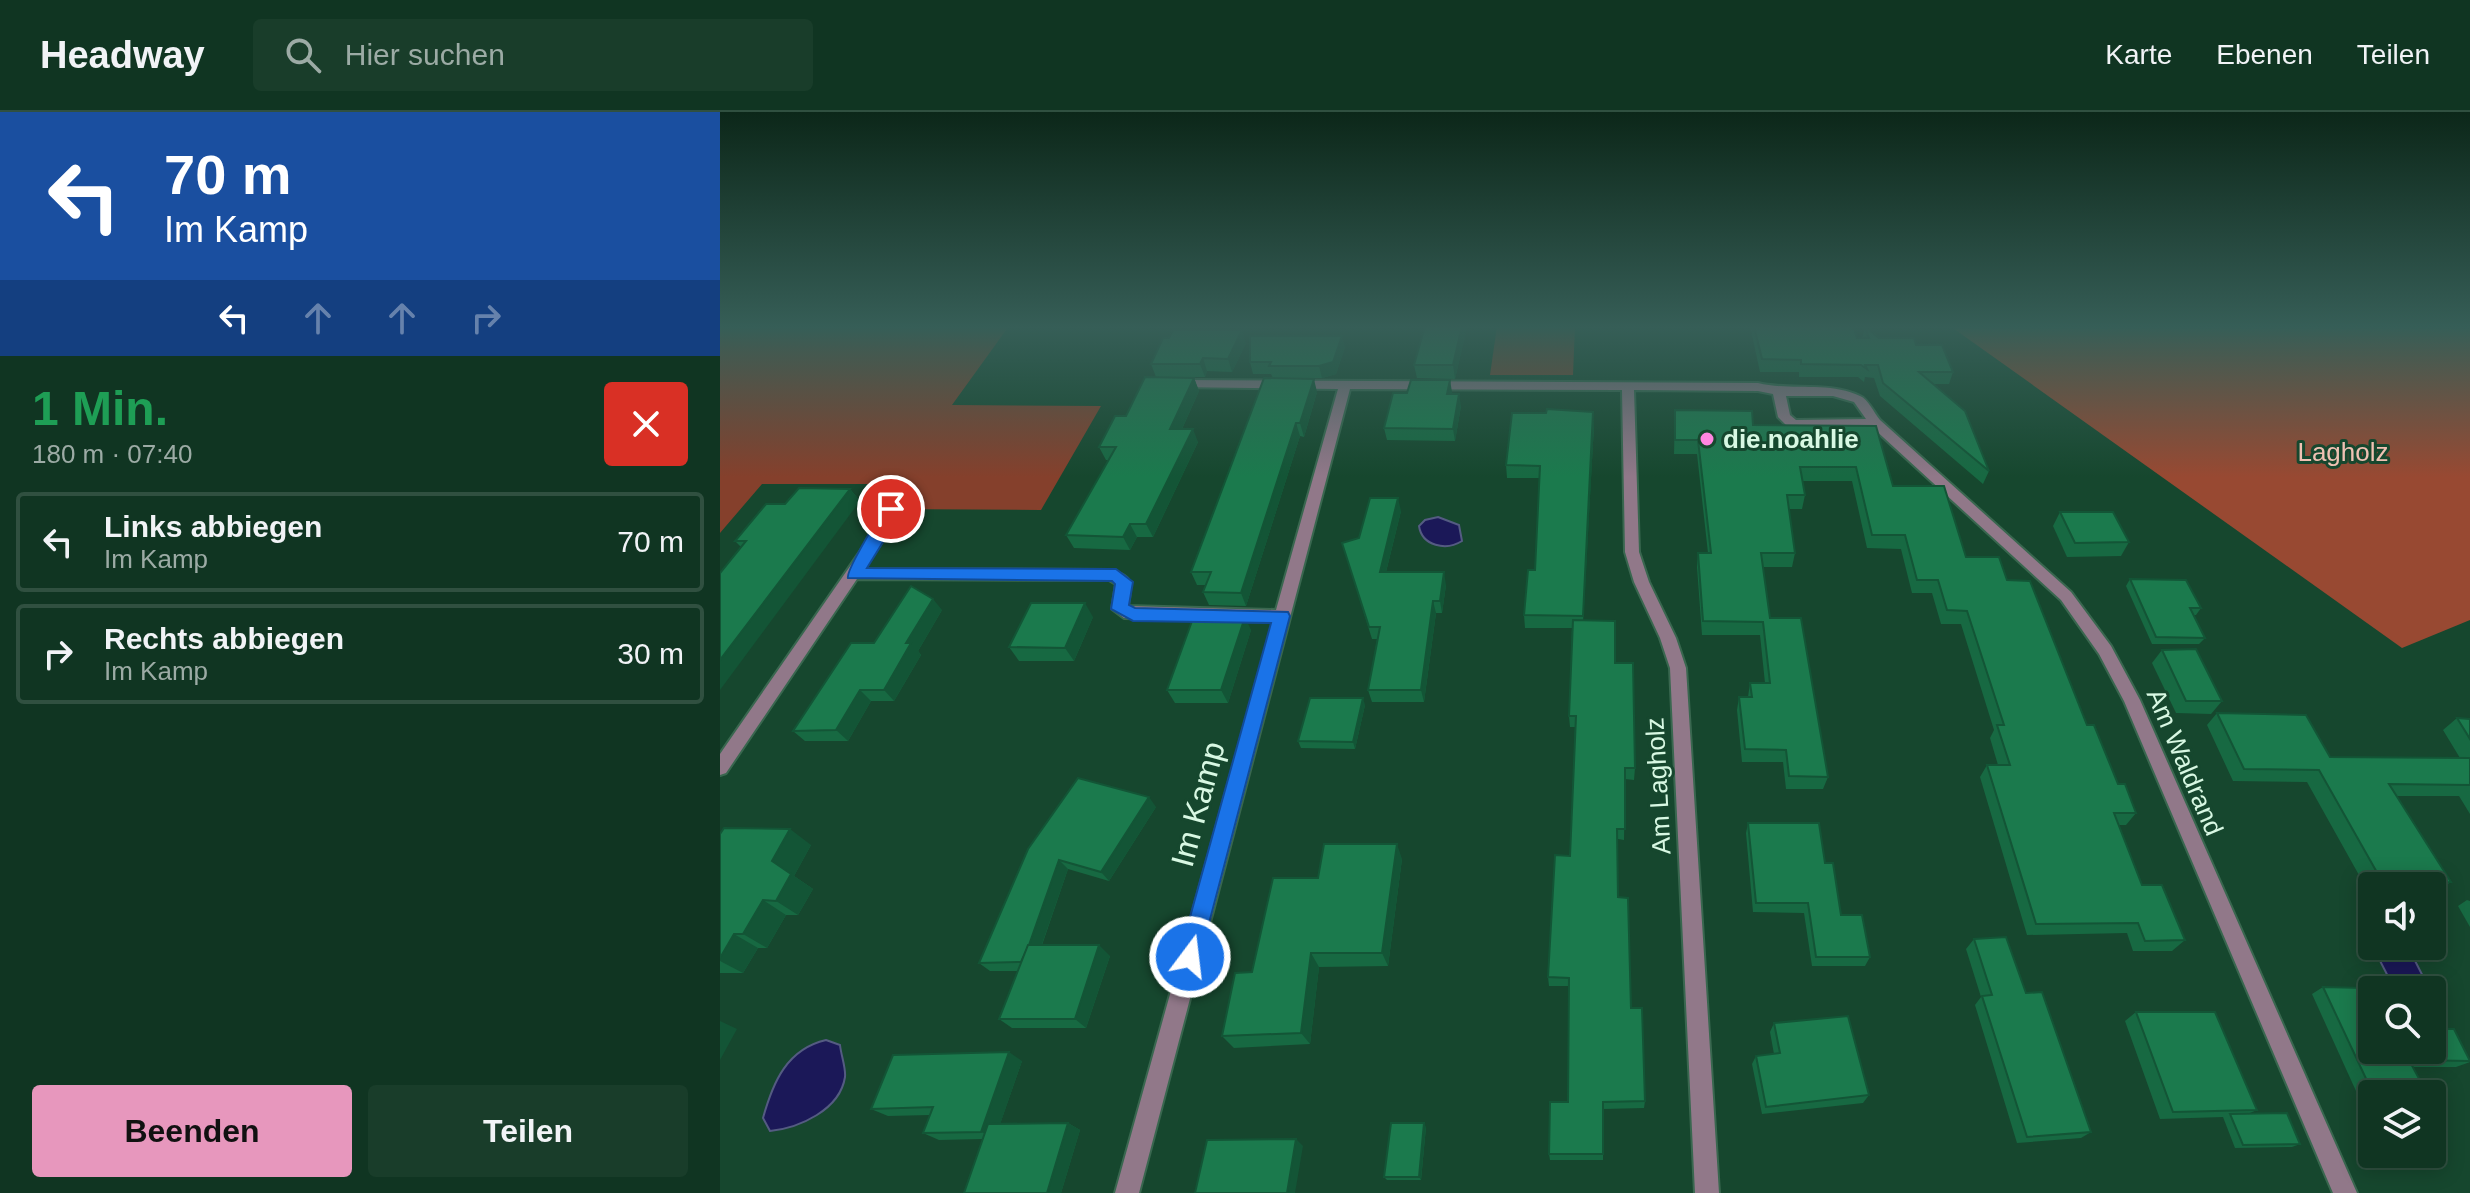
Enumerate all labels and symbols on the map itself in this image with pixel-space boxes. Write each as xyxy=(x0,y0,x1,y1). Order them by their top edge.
place label: die.noahlie xyxy=(1723,424,1859,454)
marker: die.noahlie xyxy=(1698,430,1716,448)
park label: Lagholz xyxy=(2297,437,2389,467)
pin xyxy=(857,475,925,543)
street label: Am Waldrand xyxy=(2141,684,2229,840)
street label: Am Lagholz xyxy=(1639,717,1677,855)
street label: Im Kamp xyxy=(1164,738,1232,870)
position arrow xyxy=(1148,915,1232,999)

